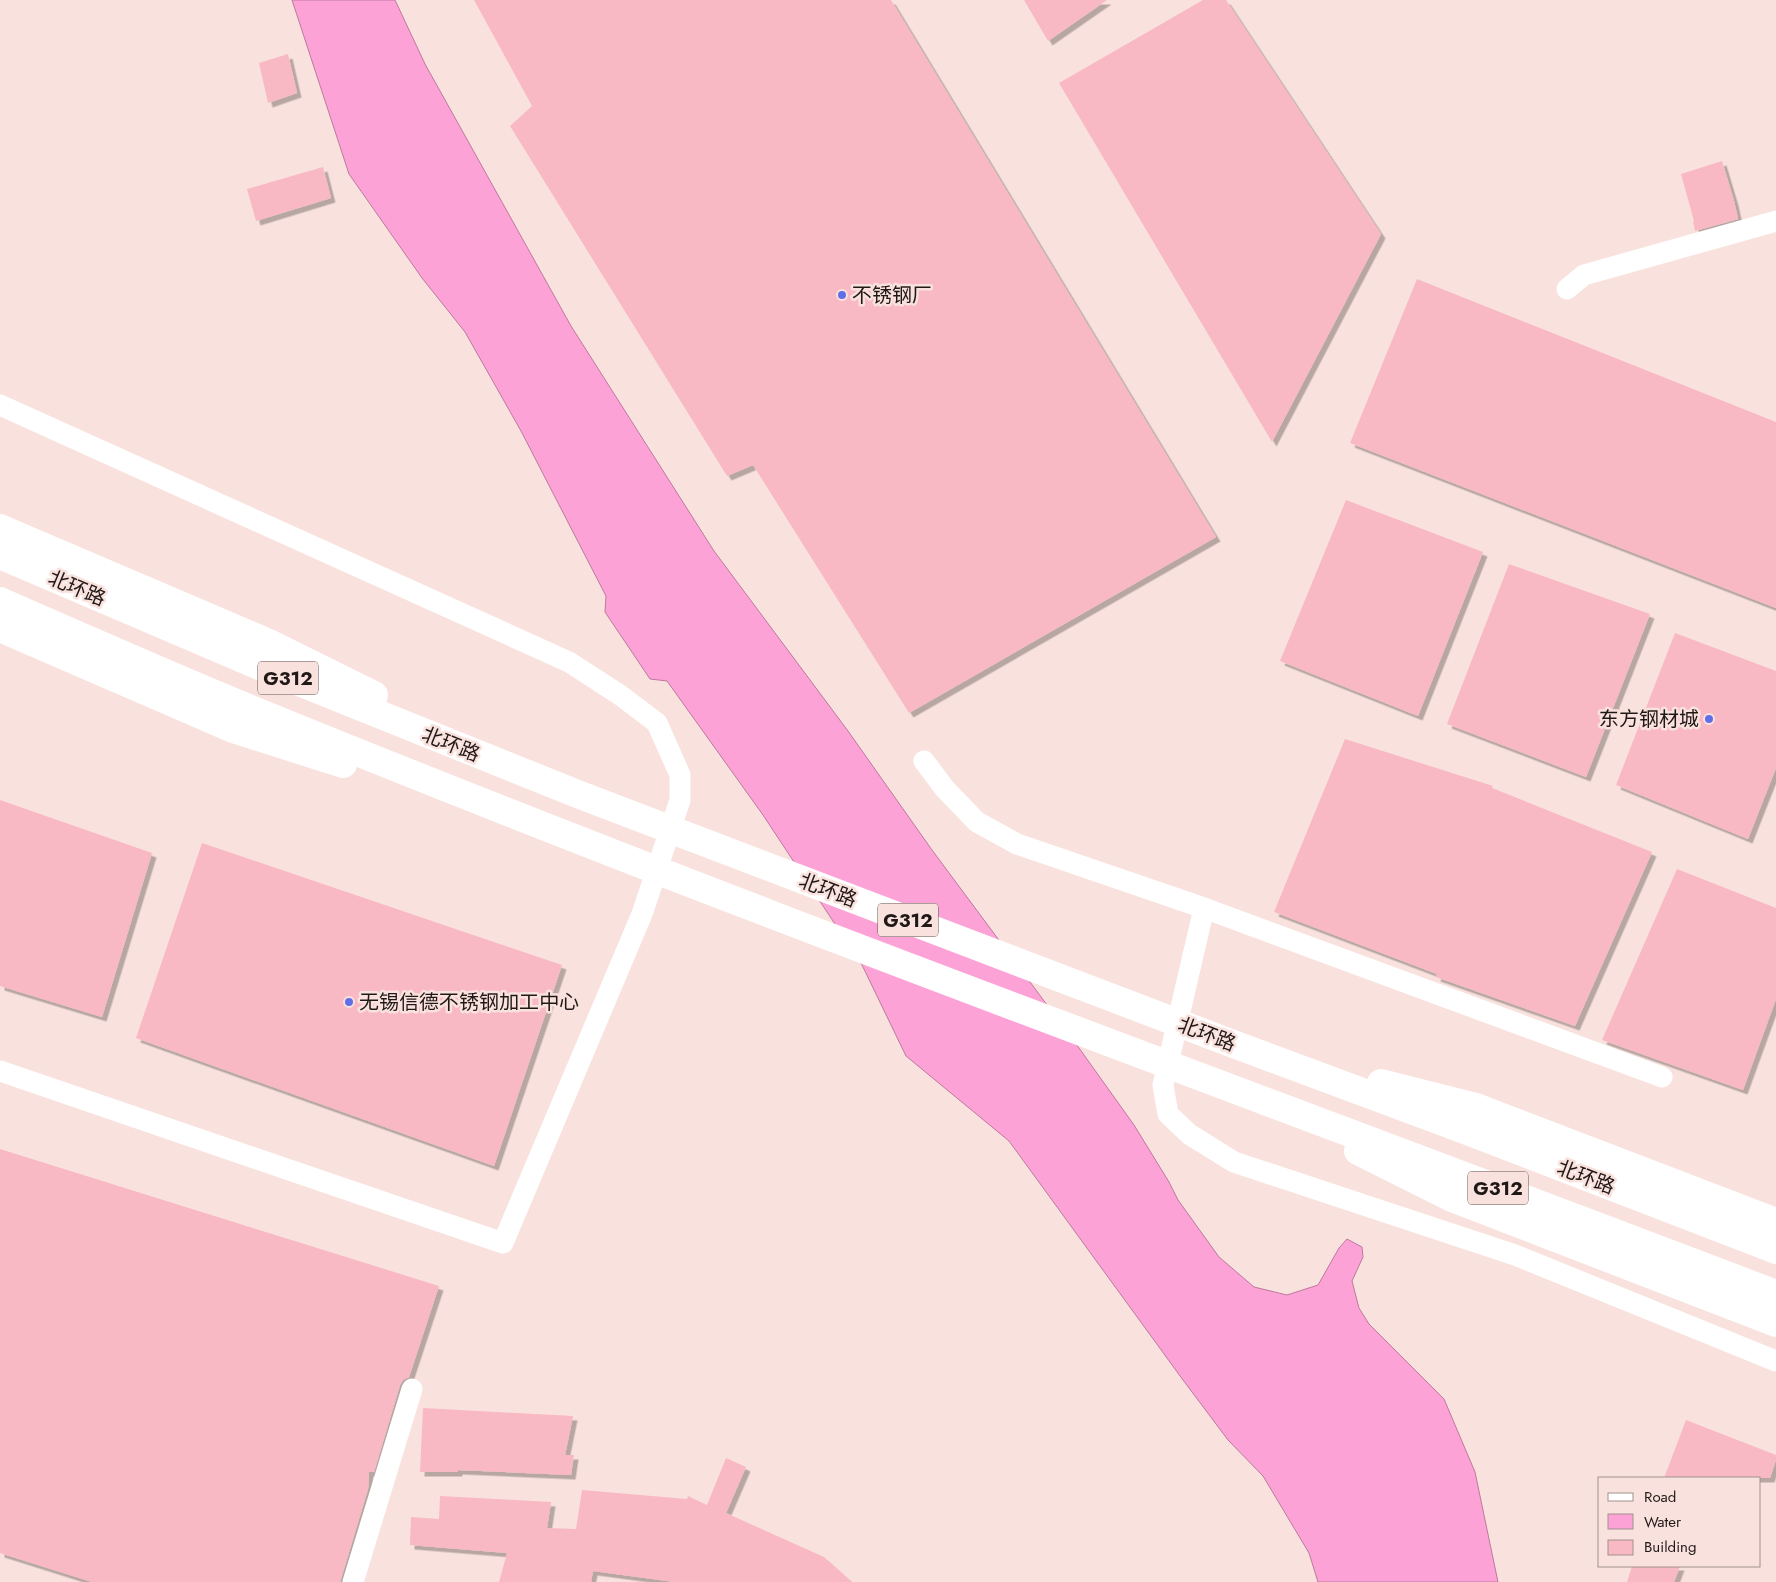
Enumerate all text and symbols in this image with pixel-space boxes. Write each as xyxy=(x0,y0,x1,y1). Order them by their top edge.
place label: 不锈钢厂 xyxy=(852,281,932,310)
marker: 不锈钢厂 xyxy=(836,289,848,301)
street label: 北环路 xyxy=(44,563,110,614)
road number: G312 xyxy=(258,661,318,694)
place label: 东方钢材城 xyxy=(1599,705,1699,734)
marker: 东方钢材城 xyxy=(1703,713,1715,725)
street label: 北环路 xyxy=(418,720,484,769)
street label: 北环路 xyxy=(795,866,861,915)
road number: G312 xyxy=(878,904,938,936)
place label: 无锡信德不锈钢加工中心 xyxy=(359,988,579,1017)
marker: 无锡信德不锈钢加工中心 xyxy=(343,996,355,1008)
street label: 北环路 xyxy=(1174,1010,1240,1059)
street label: 北环路 xyxy=(1553,1153,1619,1202)
road number: G312 xyxy=(1468,1172,1528,1204)
legend xyxy=(1598,1477,1761,1567)
text: Road xyxy=(1644,1486,1676,1508)
text: Water xyxy=(1644,1511,1682,1533)
text: Building xyxy=(1644,1536,1696,1558)

